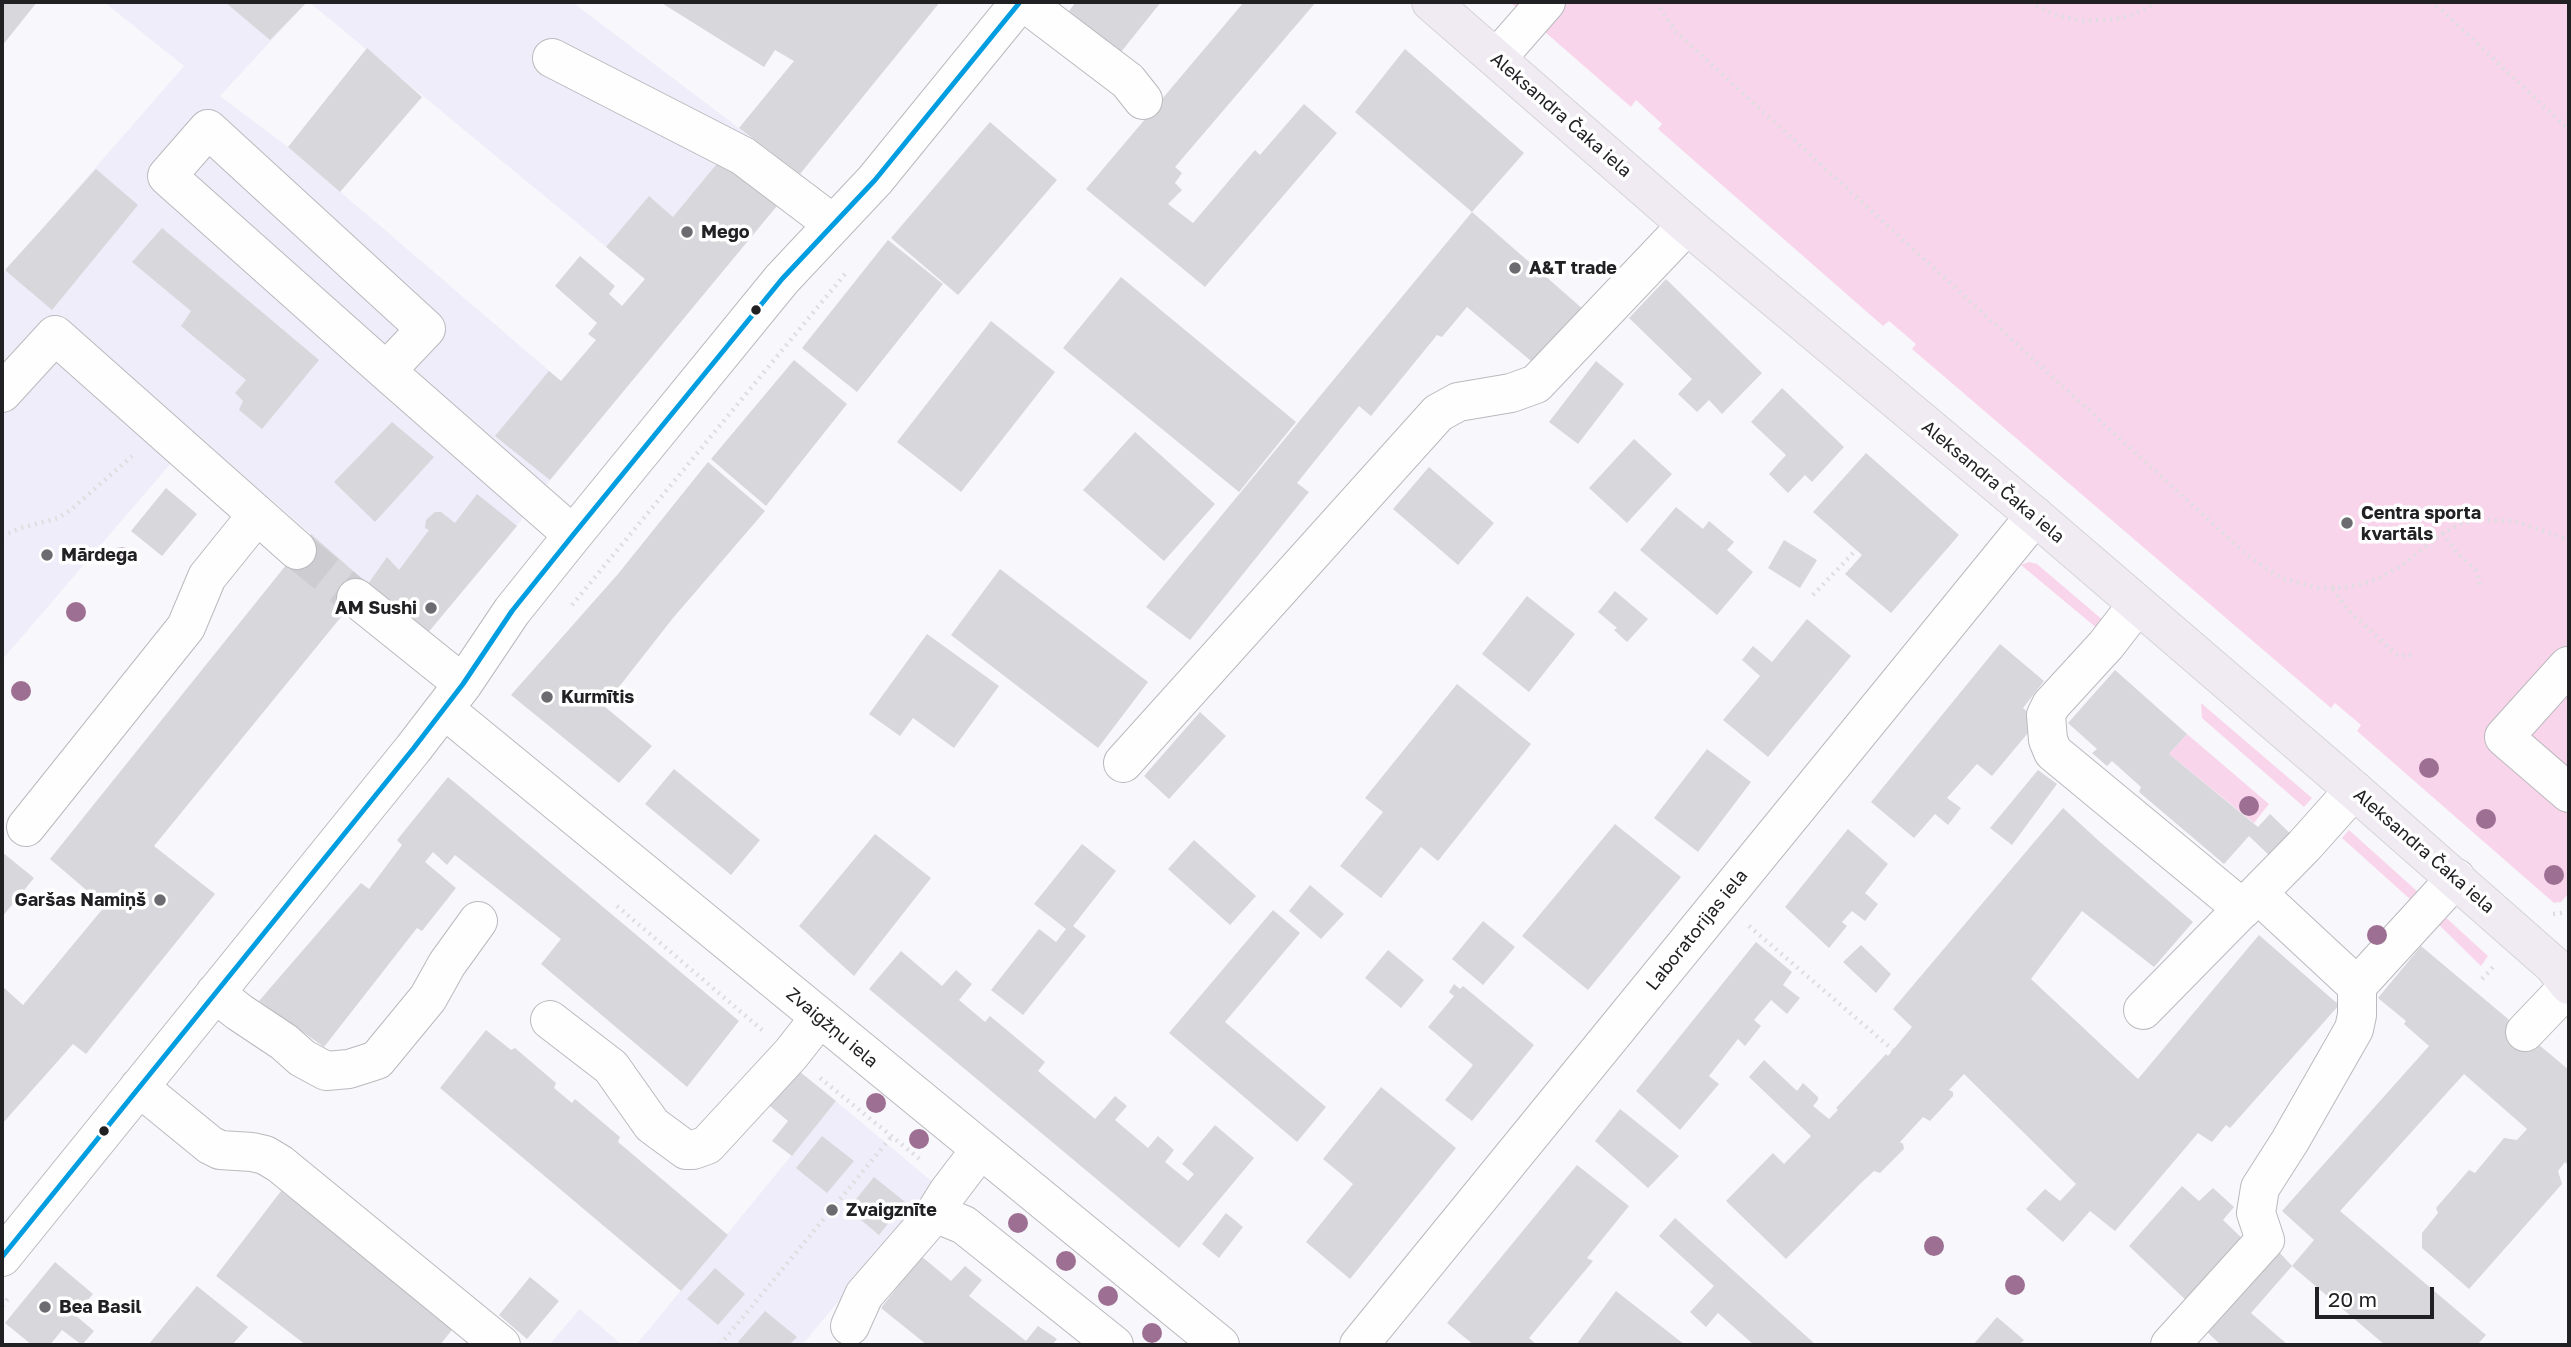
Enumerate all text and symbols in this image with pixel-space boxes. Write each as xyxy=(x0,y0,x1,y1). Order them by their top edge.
street label: Aleksandra Čaka iela xyxy=(1486,48,1636,182)
place label: Mego xyxy=(701,221,750,243)
marker: Mego xyxy=(679,224,695,240)
place label: A&T trade xyxy=(1529,257,1617,279)
marker: A&T trade xyxy=(1507,260,1523,276)
unlabelled marker xyxy=(749,303,763,317)
street label: Aleksandra Čaka iela xyxy=(1917,416,2069,548)
place label: Centra sporta kvartāls xyxy=(2361,502,2481,544)
marker: Centra sporta kvartāls xyxy=(2339,515,2355,531)
place label: Mārdega xyxy=(61,544,137,566)
marker: Mārdega xyxy=(39,547,55,563)
place label: AM Sushi xyxy=(335,597,417,619)
marker: AM Sushi xyxy=(423,600,439,616)
place label: Kurmītis xyxy=(561,686,634,708)
marker: Kurmītis xyxy=(539,689,555,705)
street label: Aleksandra Čaka iela xyxy=(2349,784,2499,918)
street label: Laboratorijas iela xyxy=(1642,865,1752,995)
place label: Garšas Namiņš xyxy=(14,889,146,911)
marker: Garšas Namiņš xyxy=(152,892,168,908)
street label: Zvaigžņu iela xyxy=(782,983,882,1073)
unlabelled marker xyxy=(97,1124,111,1138)
place label: Zvaigznīte xyxy=(846,1199,937,1221)
marker: Zvaigznīte xyxy=(824,1202,840,1218)
scale bar xyxy=(2319,1274,2438,1318)
text: 20 m xyxy=(2328,1286,2377,1312)
place label: Bea Basil xyxy=(59,1296,141,1318)
marker: Bea Basil xyxy=(37,1299,53,1315)

